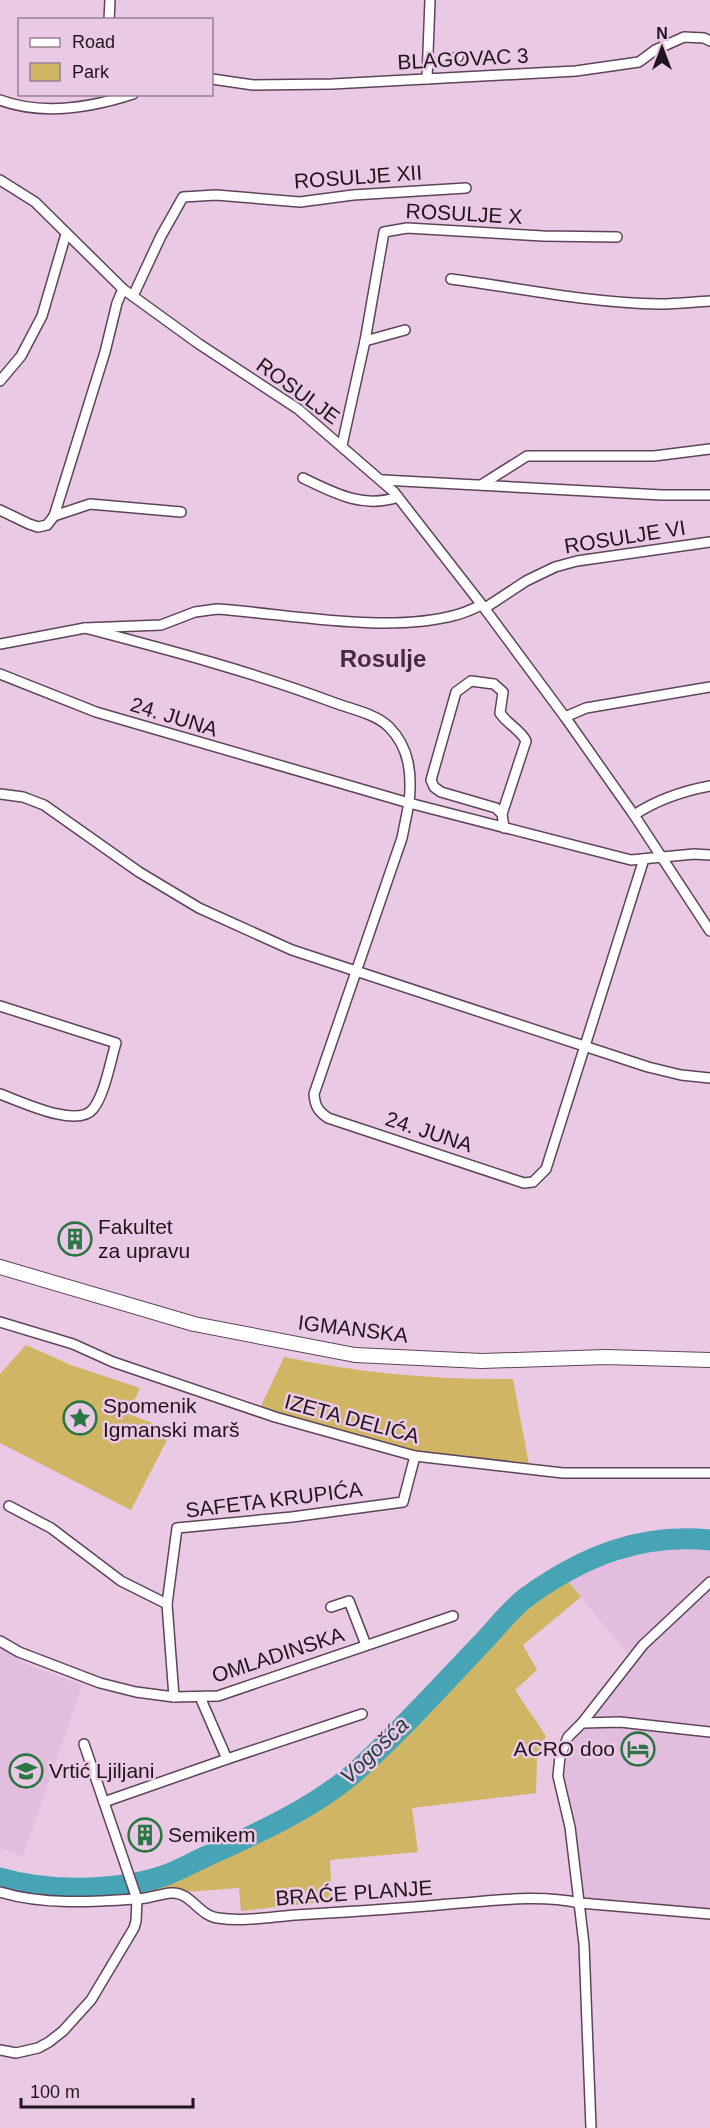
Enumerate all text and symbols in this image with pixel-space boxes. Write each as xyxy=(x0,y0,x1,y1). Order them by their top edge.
legend xyxy=(18,18,213,96)
north arrow xyxy=(632,18,692,78)
text: N xyxy=(656,25,668,42)
text: Road xyxy=(72,32,115,52)
street label: BLAGOVAC 3 xyxy=(397,44,529,73)
text: Park xyxy=(72,62,110,82)
street label: ROSULJE XII xyxy=(293,161,423,192)
street label: ROSULJE X xyxy=(405,199,523,228)
street label: ROSULJE xyxy=(252,353,344,428)
street label: ROSULJE VI xyxy=(563,516,687,557)
district label: Rosulje xyxy=(340,645,426,672)
street label: 24. JUNA xyxy=(128,692,220,741)
street label: 24. JUNA xyxy=(383,1107,475,1156)
place label: Fakultet za upravu xyxy=(98,1215,190,1262)
building icon: Fakultet za upravu xyxy=(57,1221,93,1257)
street label: IGMANSKA xyxy=(297,1310,409,1347)
street label: IZETA DELIĆA xyxy=(282,1389,422,1448)
place label: Spomenik Igmanski marš xyxy=(103,1394,240,1441)
place icon: Spomenik Igmanski marš xyxy=(62,1400,98,1436)
street label: SAFETA KRUPIĆA xyxy=(184,1477,364,1522)
street label: OMLADINSKA xyxy=(209,1622,347,1687)
water label: Vogošća xyxy=(335,1712,414,1789)
hotel icon: ACRO doo xyxy=(620,1731,656,1767)
place label: ACRO doo xyxy=(513,1737,615,1760)
school or university icon: Vrtić Ljiljani xyxy=(8,1753,44,1789)
place label: Vrtić Ljiljani xyxy=(49,1759,154,1782)
building icon: Semikem xyxy=(127,1817,163,1853)
place label: Semikem xyxy=(168,1823,256,1846)
street label: BRAĆE PLANJE xyxy=(275,1876,433,1909)
scale bar xyxy=(21,2071,194,2109)
text: 100 m xyxy=(30,2082,80,2102)

